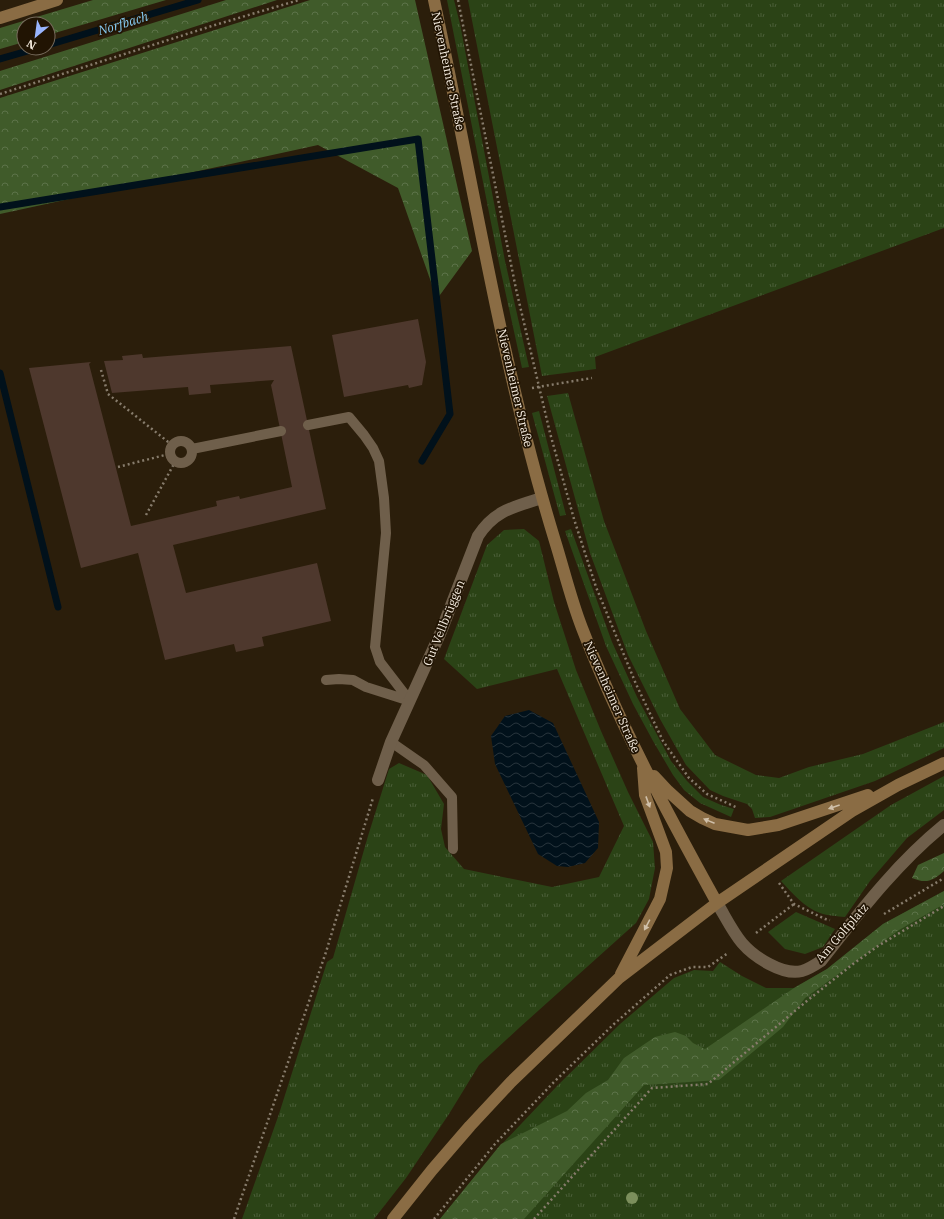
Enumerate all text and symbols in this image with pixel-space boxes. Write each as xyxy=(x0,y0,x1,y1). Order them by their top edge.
water label: Norfbach xyxy=(95,8,150,39)
street label: Nievenheimer Straße xyxy=(429,10,468,132)
north arrow xyxy=(16,16,56,56)
text: N xyxy=(24,36,38,53)
street label: Nievenheimer Straße xyxy=(495,327,536,448)
street label: Gut Vellbrüggen xyxy=(419,577,468,668)
street label: Nievenheimer Straße xyxy=(581,639,644,755)
one-way arrow xyxy=(645,796,651,808)
one-way arrow xyxy=(828,804,840,810)
one-way arrow xyxy=(703,818,714,824)
street label: Am Golfplatz xyxy=(812,900,871,965)
one-way arrow xyxy=(644,919,650,931)

